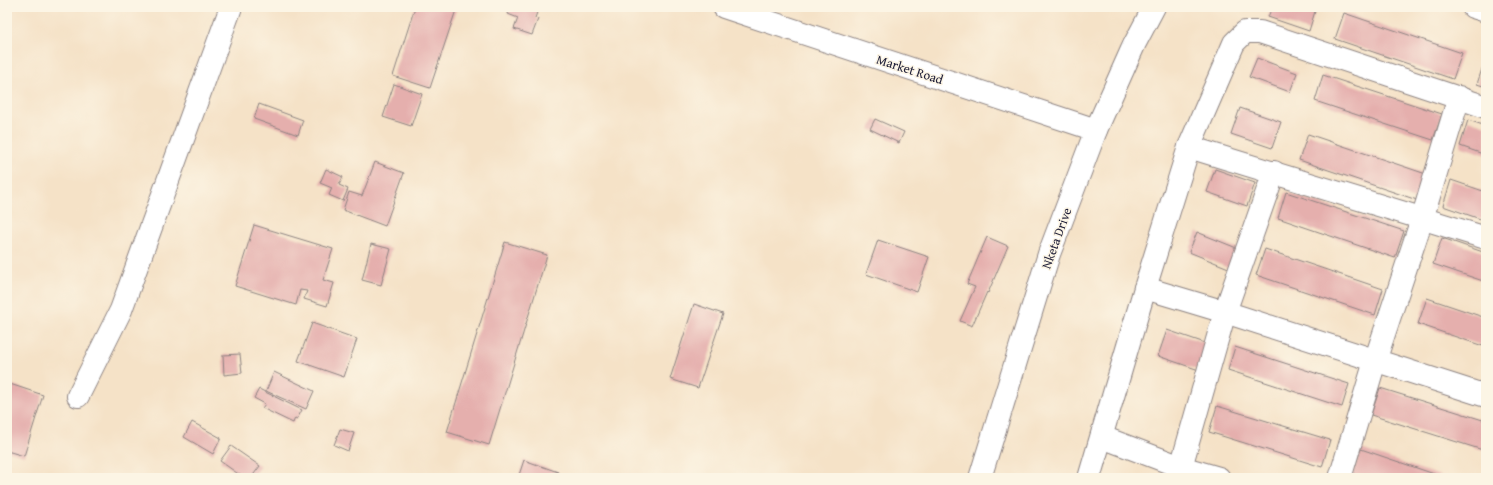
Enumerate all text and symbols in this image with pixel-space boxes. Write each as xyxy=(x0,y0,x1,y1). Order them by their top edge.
street label: Market Road xyxy=(874,50,946,89)
street label: Nketa Drive xyxy=(1037,205,1076,271)

